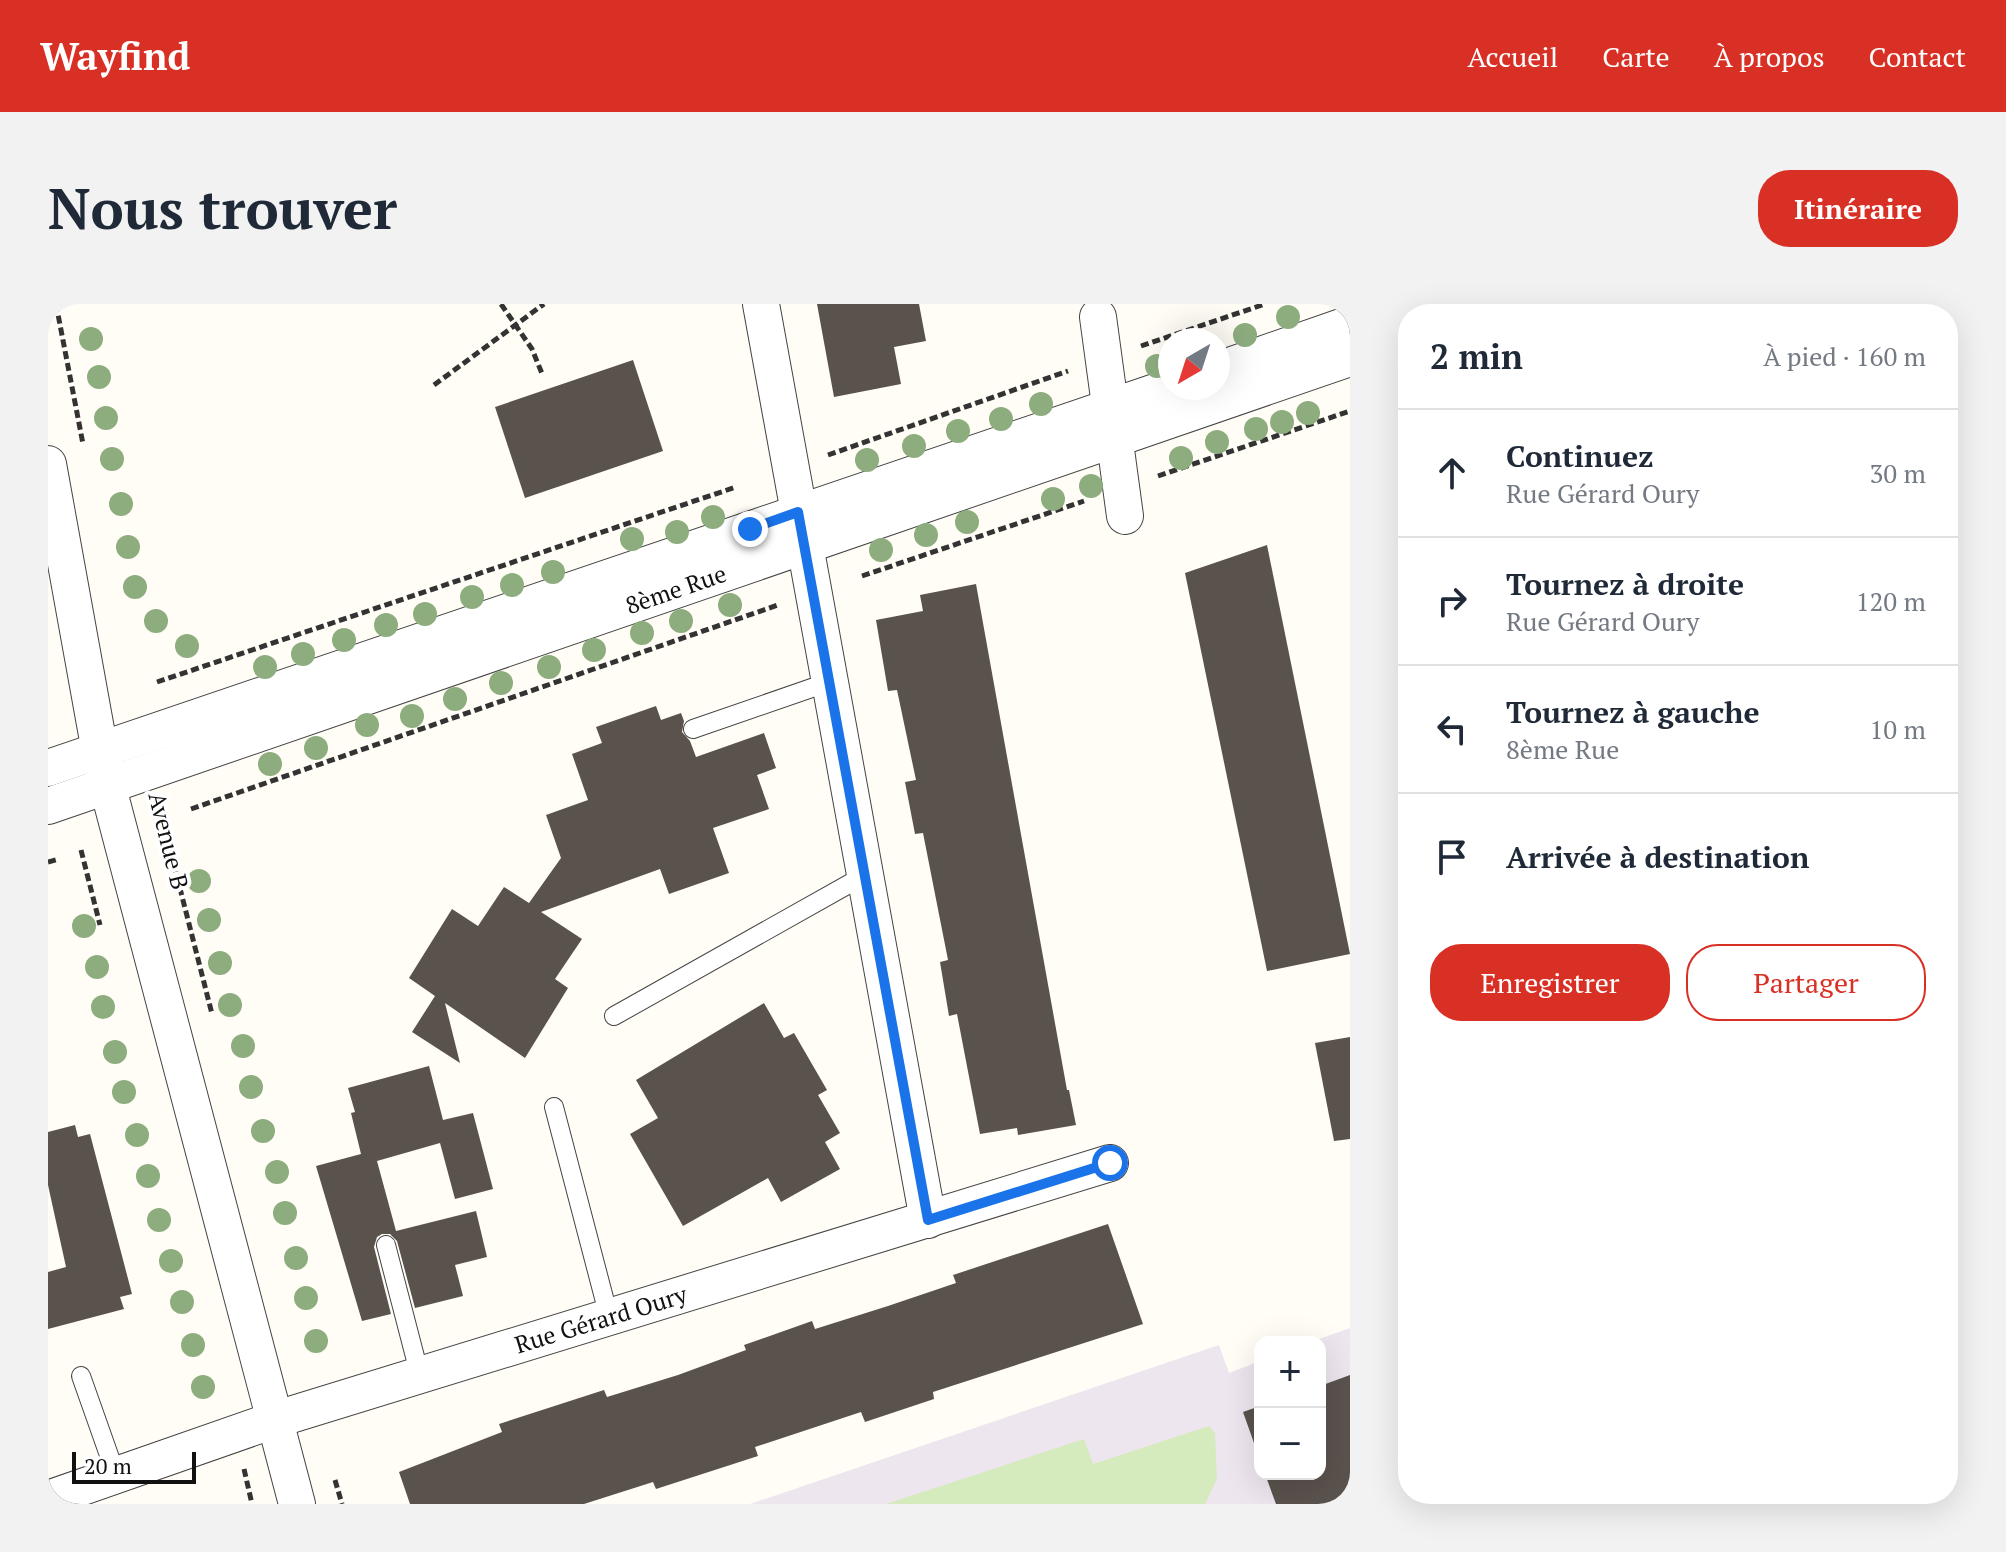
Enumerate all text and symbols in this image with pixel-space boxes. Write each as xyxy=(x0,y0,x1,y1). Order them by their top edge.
text: Wayfind xyxy=(40,31,190,81)
text: Accueil xyxy=(1468,38,1558,75)
text: Carte xyxy=(1602,38,1670,75)
text: À propos xyxy=(1714,38,1825,75)
text: Contact xyxy=(1869,38,1966,75)
button: Itinéraire xyxy=(1758,170,1958,247)
text: Nous trouver xyxy=(48,171,397,245)
north arrow xyxy=(1158,328,1230,400)
text: 2 min xyxy=(1430,334,1523,379)
text: À pied · 160 m xyxy=(1763,339,1926,373)
text: Continuez xyxy=(1506,436,1653,476)
icon: ahead xyxy=(1430,451,1474,495)
text: 30 m xyxy=(1870,456,1926,490)
text: Rue Gérard Oury xyxy=(1506,476,1699,510)
route end xyxy=(732,511,768,547)
street label: 8ème Rue xyxy=(621,557,730,621)
text: Tournez à droite xyxy=(1506,564,1744,604)
icon: right xyxy=(1430,579,1474,623)
text: 120 m xyxy=(1856,584,1926,618)
text: Rue Gérard Oury xyxy=(1506,604,1699,638)
text: Tournez à gauche xyxy=(1506,692,1760,732)
icon: left xyxy=(1430,707,1474,751)
text: 10 m xyxy=(1870,712,1926,746)
text: 8ème Rue xyxy=(1506,732,1619,766)
street label: Avenue B xyxy=(141,789,196,893)
icon: arrive xyxy=(1430,835,1474,879)
text: Arrivée à destination xyxy=(1506,837,1809,877)
button: Enregistrer xyxy=(1430,944,1670,1021)
button: Partager xyxy=(1686,944,1926,1021)
route start xyxy=(1092,1145,1128,1181)
street label: Rue Gérard Oury xyxy=(511,1277,692,1360)
map controls xyxy=(1254,1336,1326,1480)
button: + xyxy=(1254,1336,1326,1408)
button: − xyxy=(1254,1408,1326,1480)
scale bar xyxy=(72,1448,196,1484)
text: 20 m xyxy=(84,1451,132,1480)

